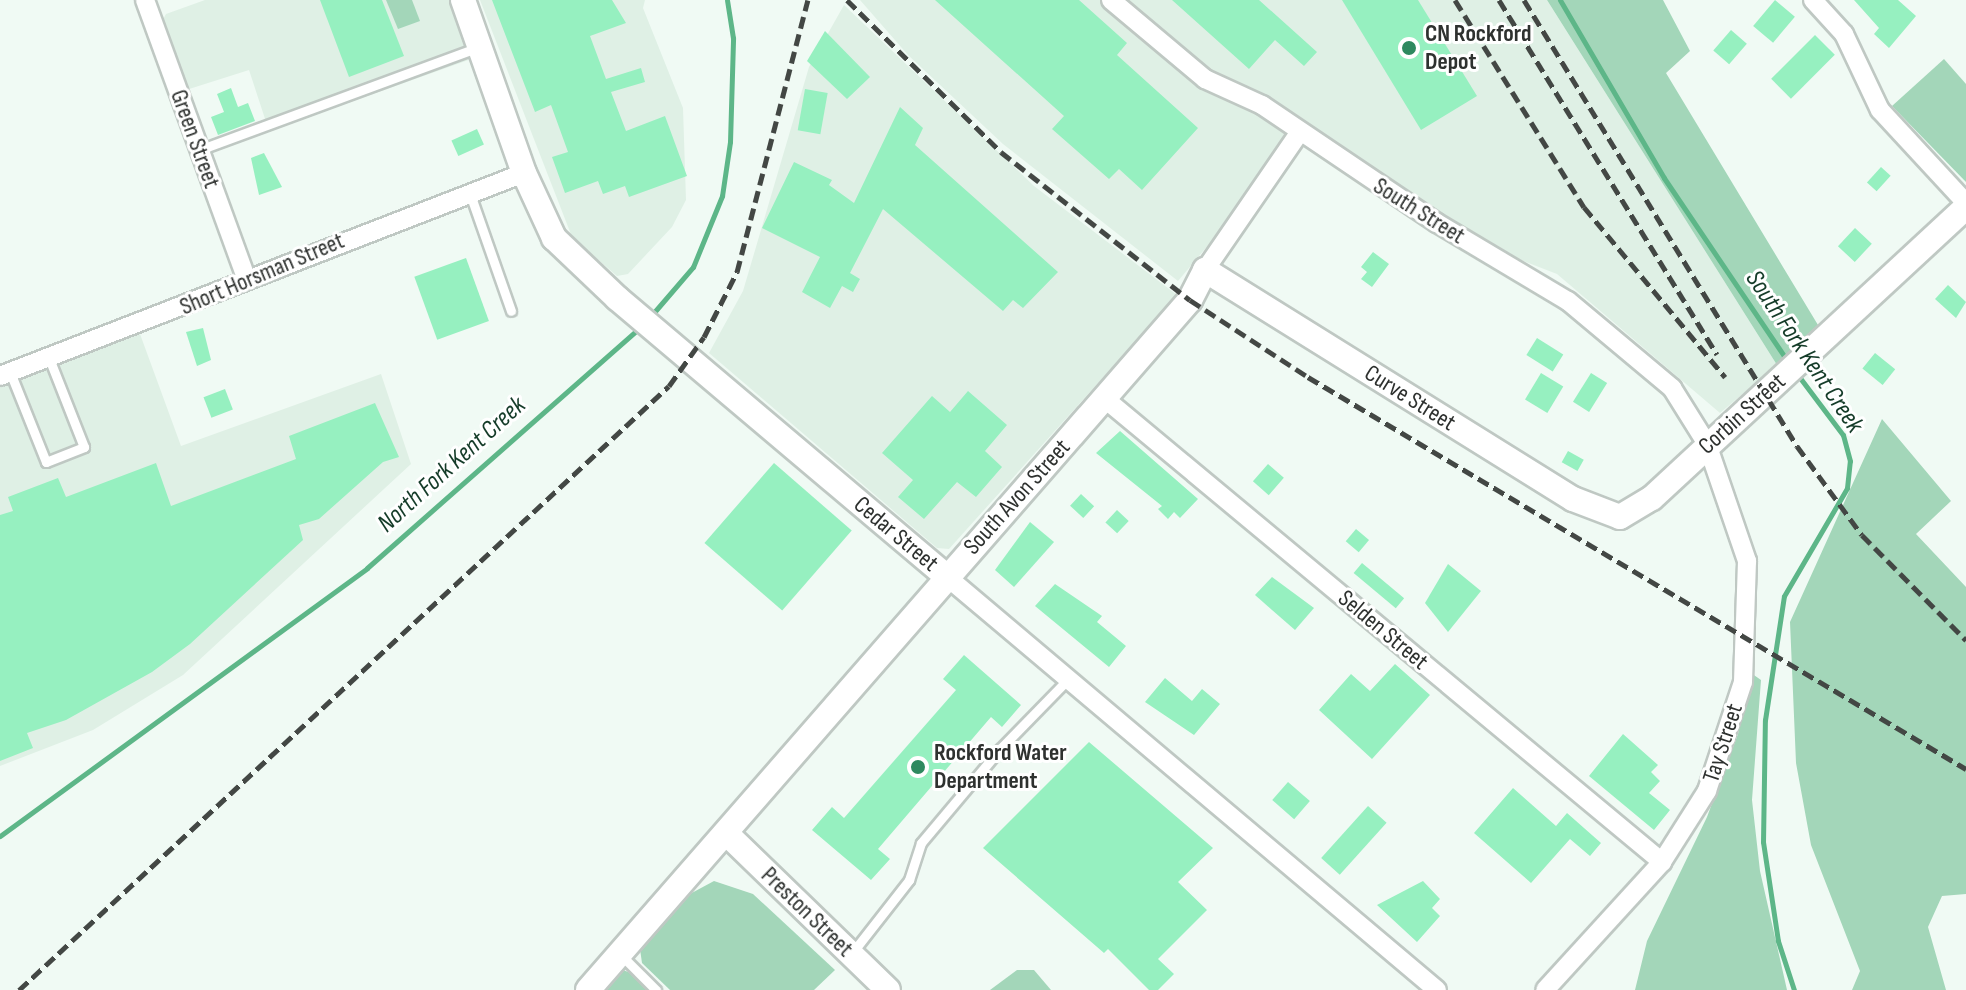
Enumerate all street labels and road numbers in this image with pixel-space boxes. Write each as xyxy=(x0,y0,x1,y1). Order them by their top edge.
street label: Green Street xyxy=(164,86,226,192)
street label: South Street xyxy=(1368,172,1470,250)
street label: Short Horsman Street xyxy=(176,226,348,322)
street label: Curve Street xyxy=(1359,359,1461,437)
street label: Corbin Street xyxy=(1692,367,1792,461)
street label: South Avon Street xyxy=(958,433,1076,561)
street label: Cedar Street xyxy=(848,490,944,578)
street label: Selden Street xyxy=(1332,584,1434,676)
street label: Tay Street xyxy=(1697,700,1749,786)
street label: Preston Street xyxy=(755,861,859,963)

